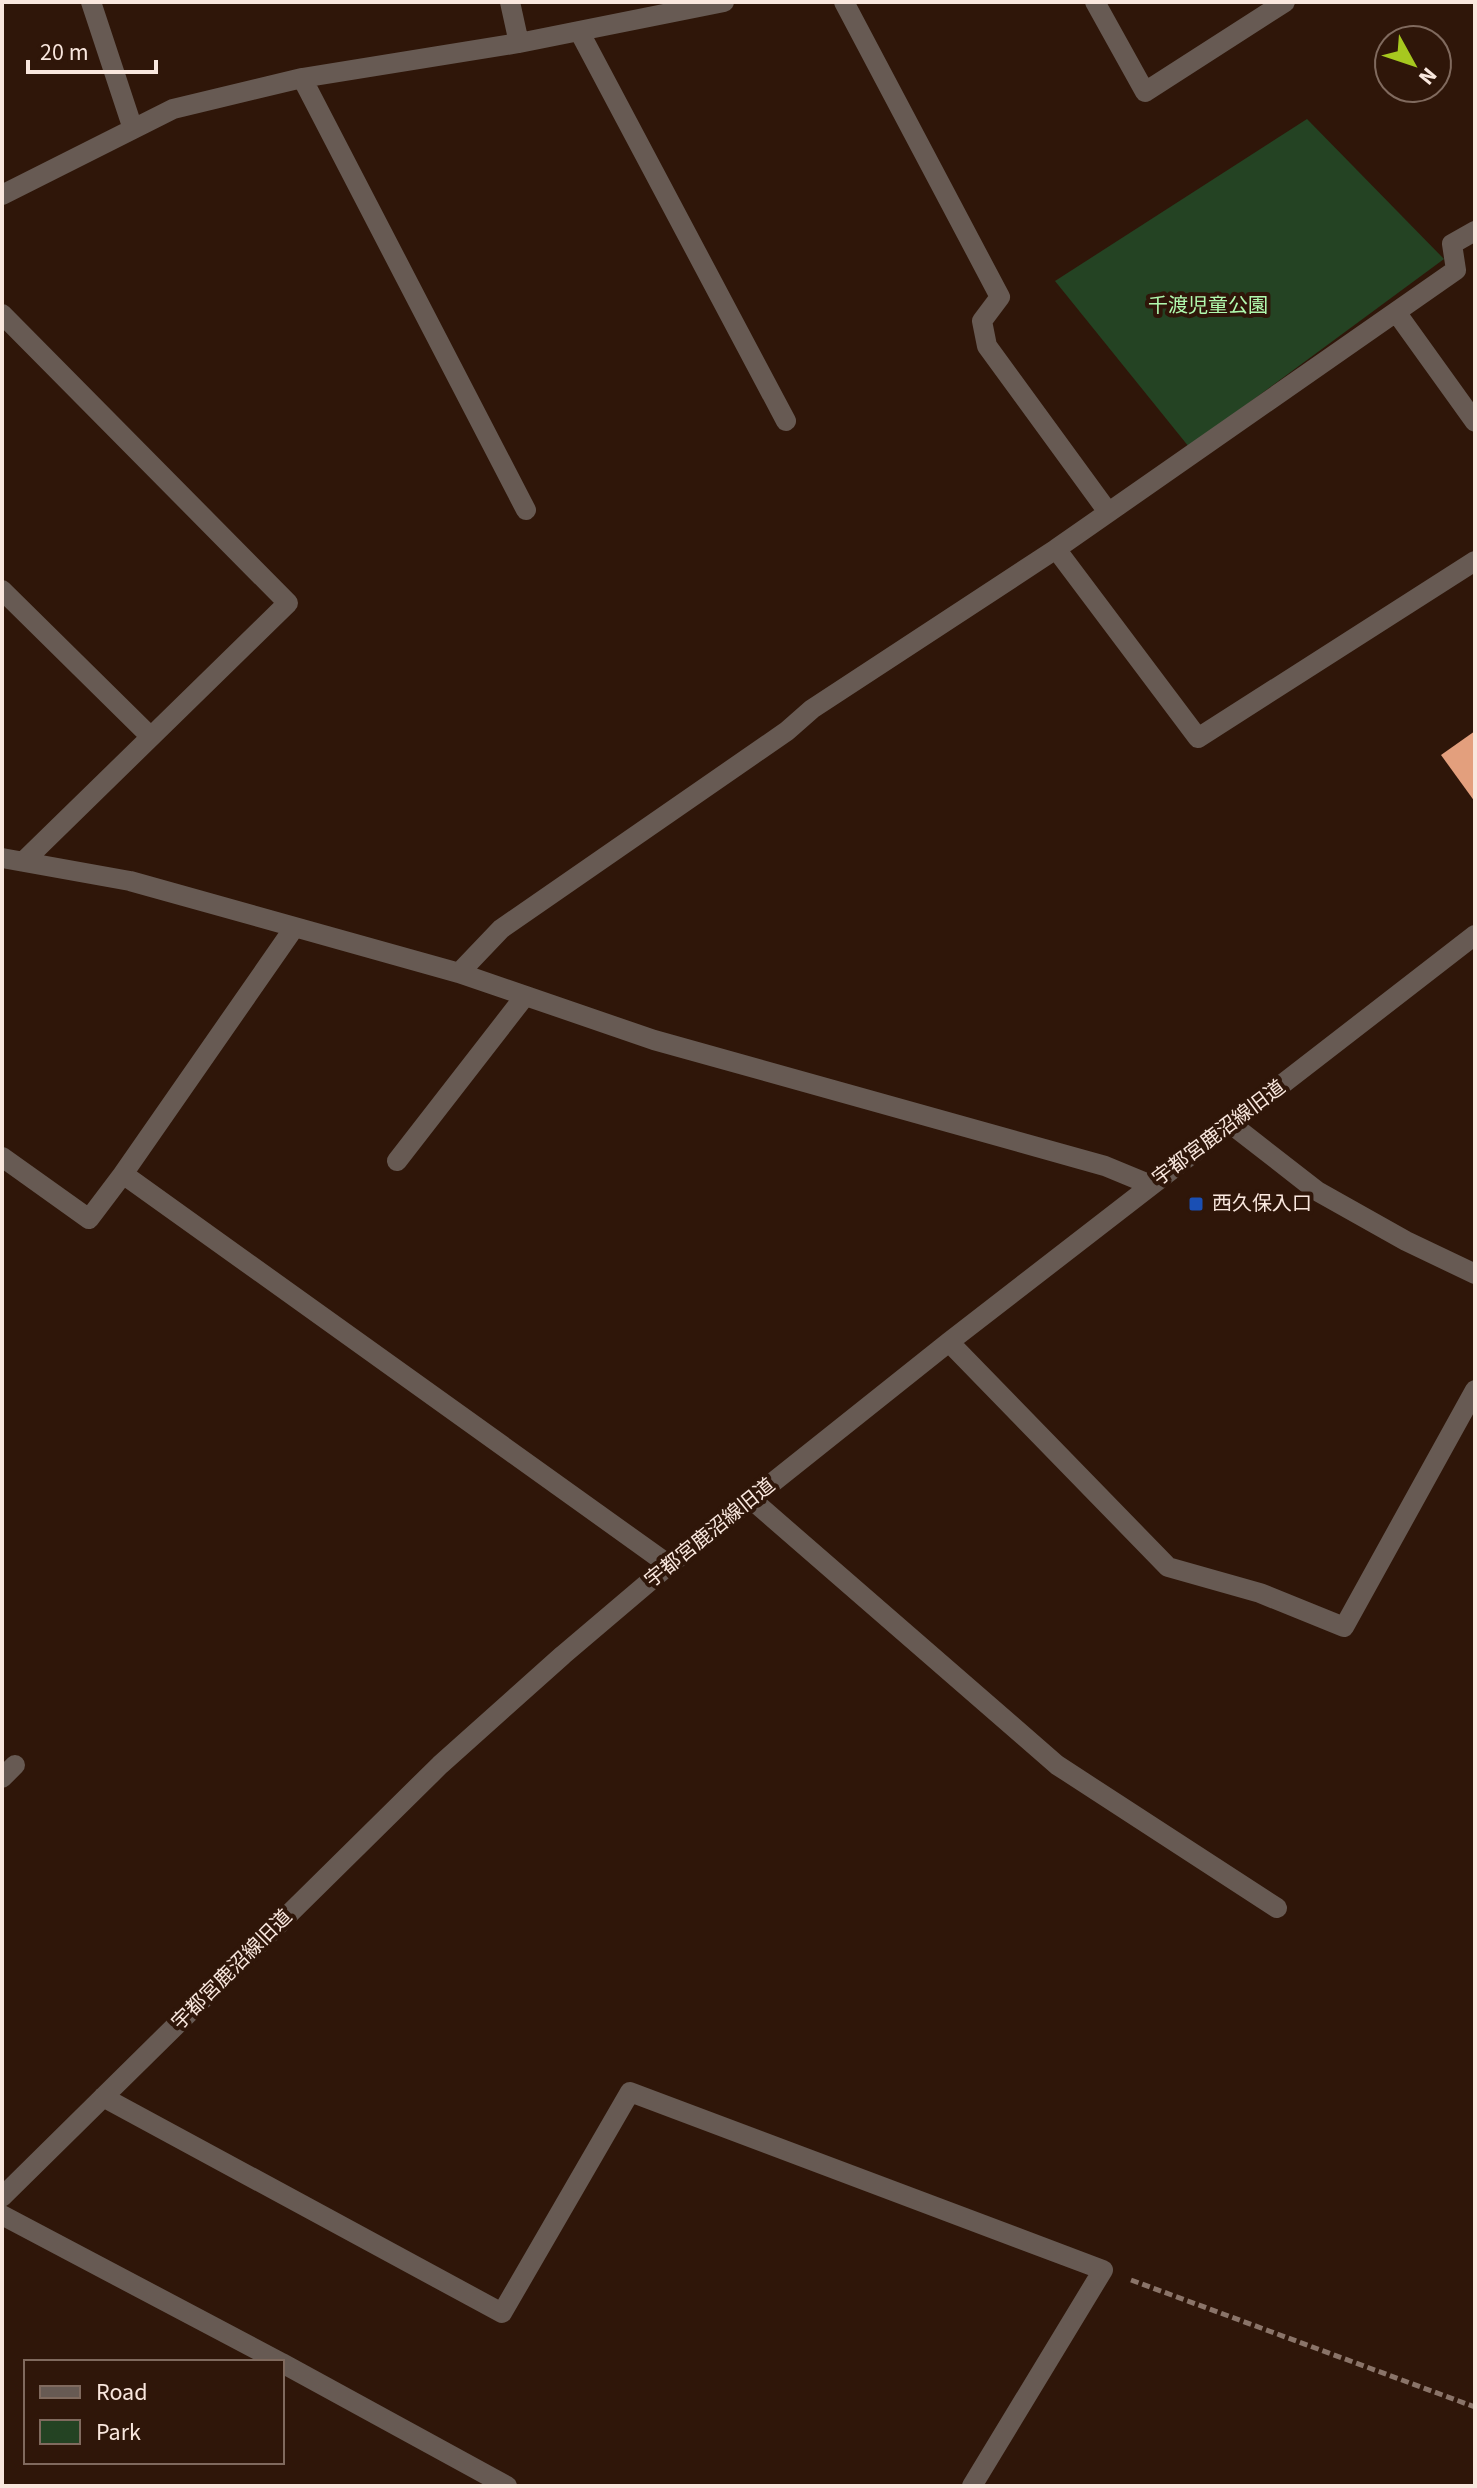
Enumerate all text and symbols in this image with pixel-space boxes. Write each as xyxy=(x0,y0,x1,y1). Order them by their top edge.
scale bar xyxy=(28,24,156,74)
north arrow xyxy=(1373,24,1453,104)
text: 20 m xyxy=(40,35,89,70)
text: N xyxy=(1411,60,1445,92)
park label: 千渡児童公園 xyxy=(1148,292,1268,320)
street label: 宇都宮鹿沼線旧道 xyxy=(1147,1074,1291,1192)
place label: 西久保入口 xyxy=(1212,1190,1312,1218)
marker: 西久保入口 xyxy=(1187,1195,1205,1213)
street label: 宇都宮鹿沼線旧道 xyxy=(639,1472,781,1594)
street label: 宇都宮鹿沼線旧道 xyxy=(166,1904,298,2036)
legend xyxy=(24,2360,284,2464)
text: Road xyxy=(96,2375,148,2410)
text: Park xyxy=(96,2415,141,2450)

